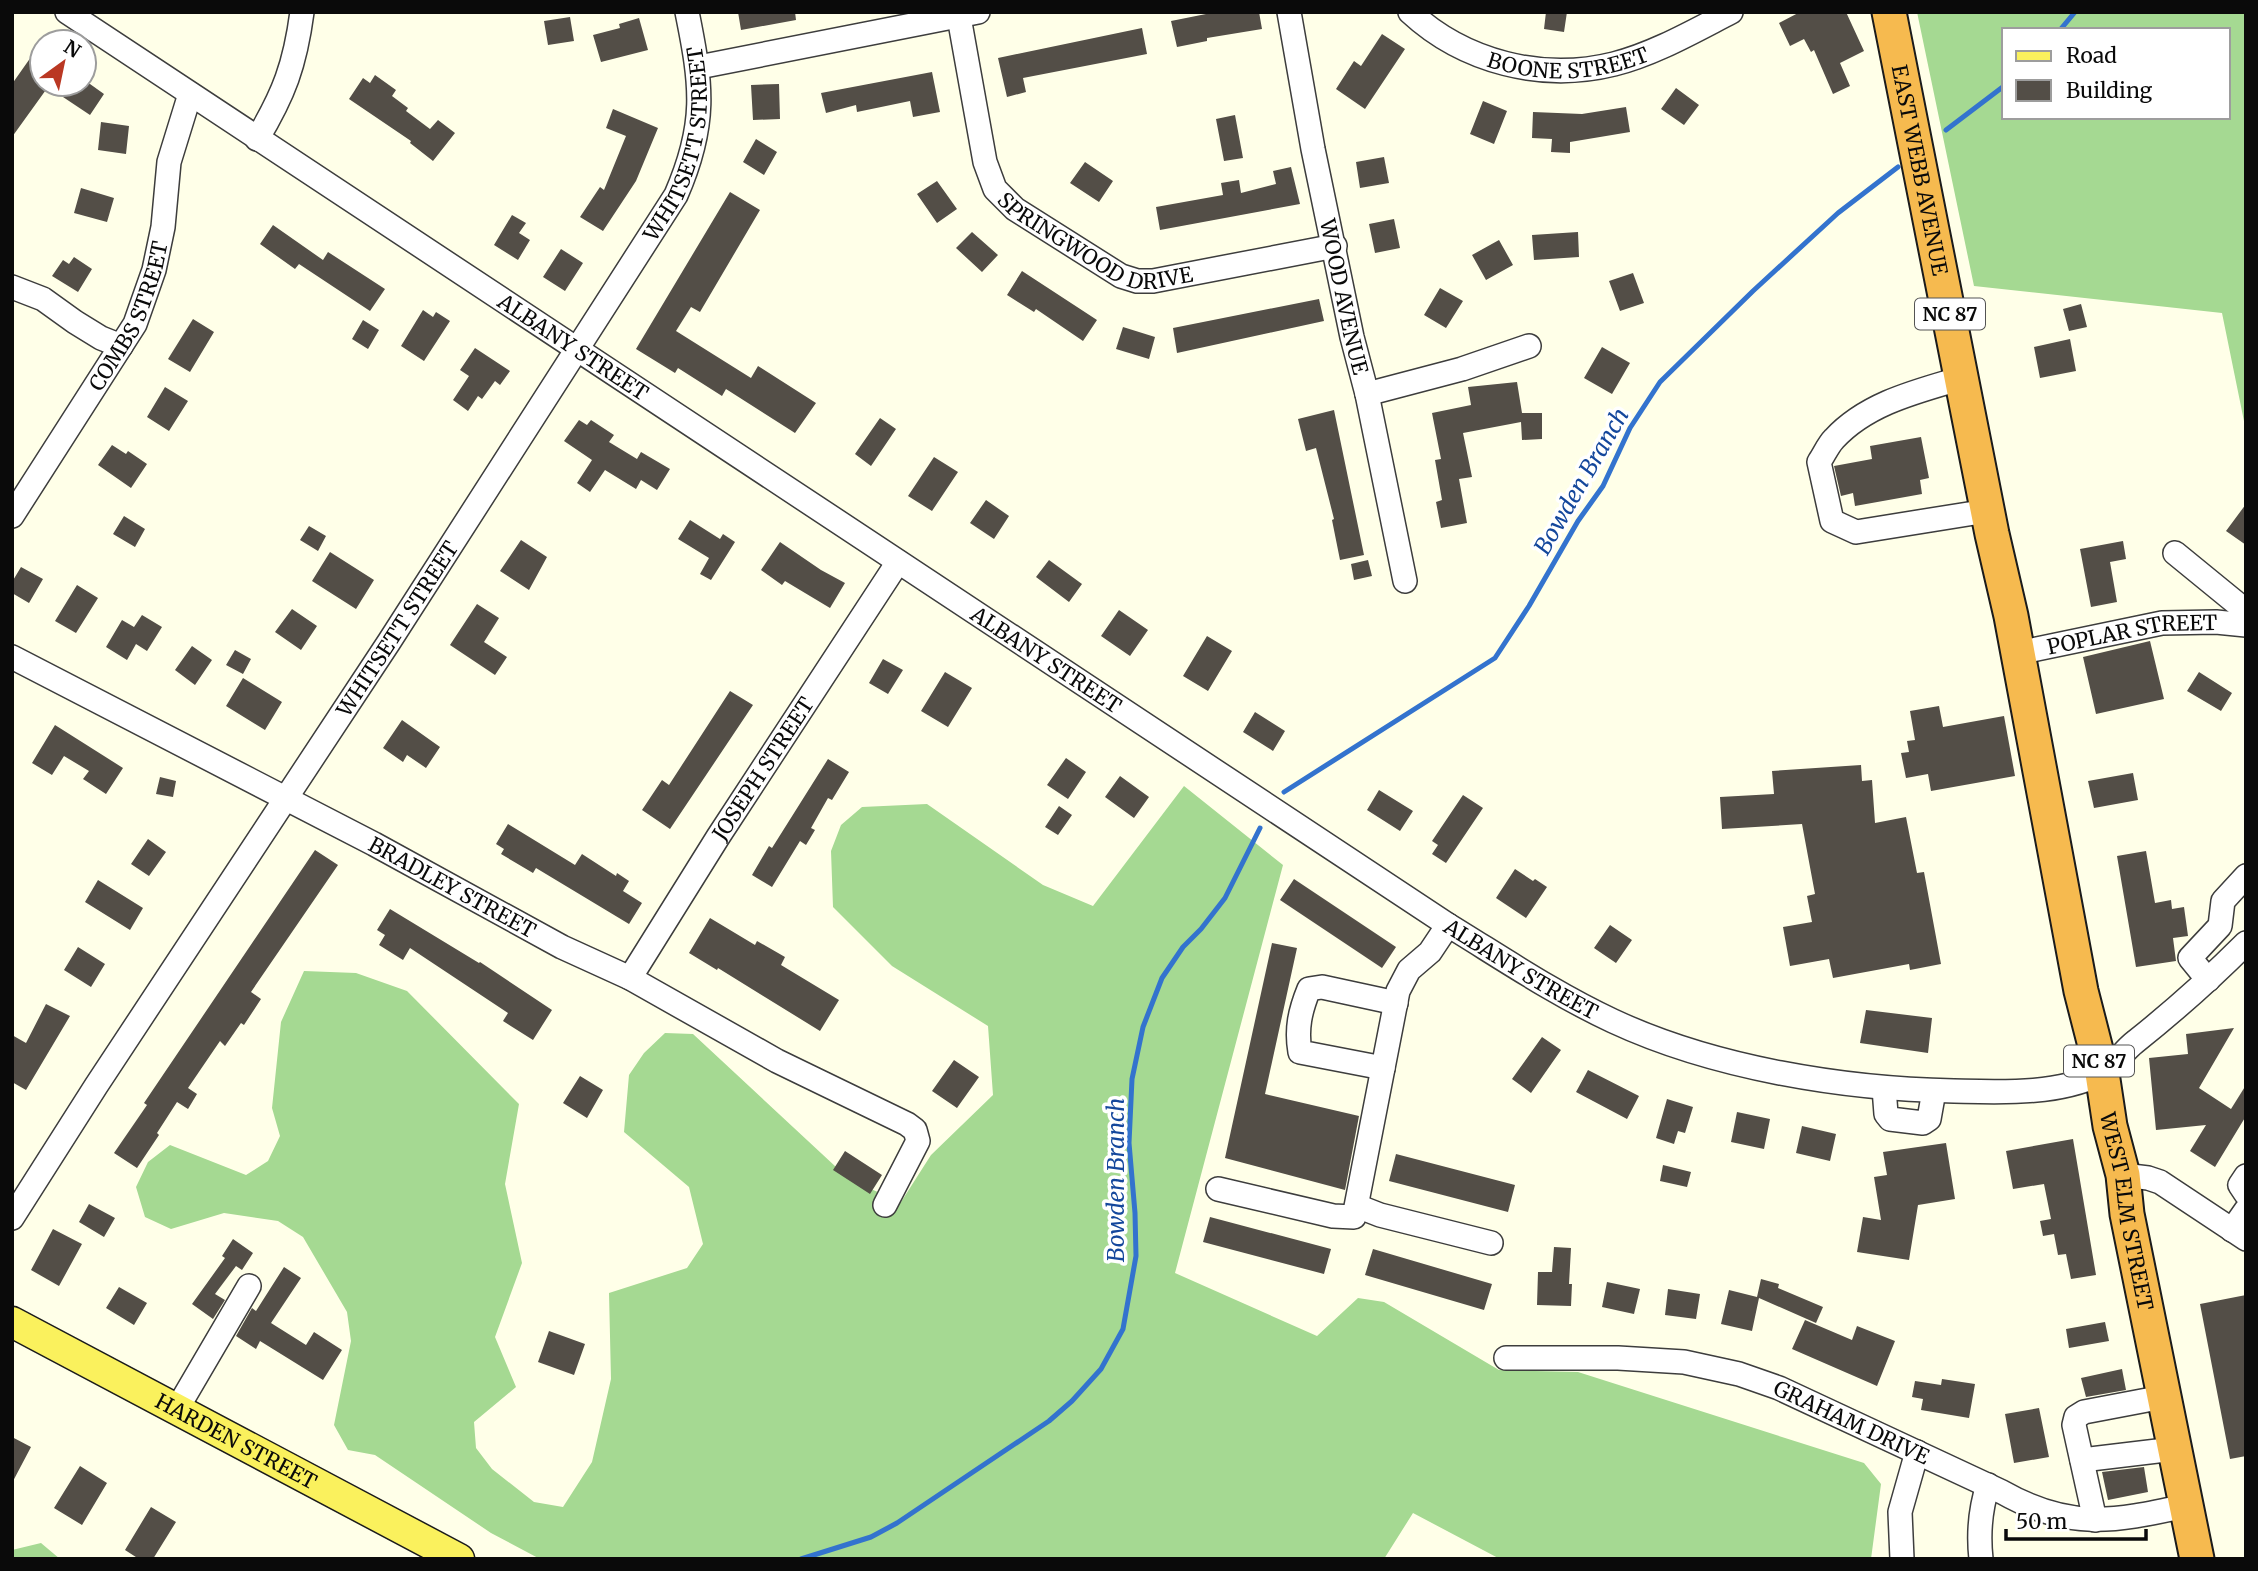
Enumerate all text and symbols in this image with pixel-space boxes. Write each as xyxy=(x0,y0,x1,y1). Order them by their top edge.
north arrow xyxy=(28,28,98,98)
legend xyxy=(2002,28,2230,119)
text: N xyxy=(59,35,85,63)
street label: BOONE STREET xyxy=(1484,40,1653,84)
text: Road xyxy=(2066,42,2117,69)
street label: WHITSETT STREET xyxy=(636,44,712,247)
street label: EAST WEBB AVENUE xyxy=(1886,62,1954,278)
text: Building xyxy=(2066,77,2153,104)
street label: SPRINGWOOD DRIVE xyxy=(992,186,1196,296)
street label: WOOD AVENUE xyxy=(1314,216,1375,378)
street label: COMBS STREET xyxy=(82,238,173,396)
street label: ALBANY STREET xyxy=(492,287,654,406)
road number: NC 87 xyxy=(1915,298,1985,330)
water label: Bowden Branch xyxy=(1527,402,1635,560)
street label: WHITSETT STREET xyxy=(330,536,464,722)
street label: ALBANY STREET xyxy=(965,599,1127,719)
street label: POPLAR STREET xyxy=(2044,608,2218,660)
street label: JOSEPH STREET xyxy=(706,692,820,846)
street label: BRADLEY STREET xyxy=(364,830,541,944)
street label: ALBANY STREET xyxy=(1438,912,1603,1025)
road number: NC 87 xyxy=(2064,1046,2134,1077)
water label: Bowden Branch xyxy=(1101,1098,1130,1262)
street label: WEST ELM STREET xyxy=(2094,1109,2160,1313)
street label: GRAHAM DRIVE xyxy=(1769,1374,1935,1470)
street label: HARDEN STREET xyxy=(151,1387,322,1495)
scale bar xyxy=(2006,1498,2146,1542)
text: 50 m xyxy=(2016,1508,2067,1535)

